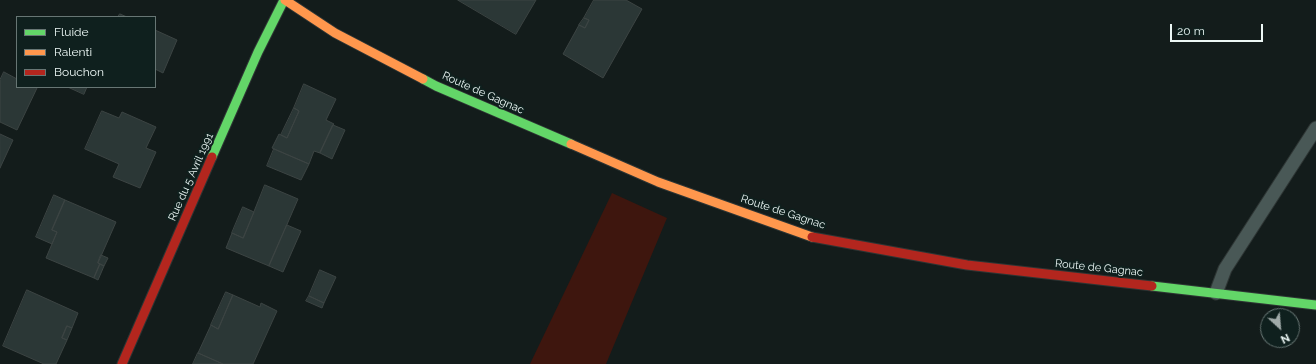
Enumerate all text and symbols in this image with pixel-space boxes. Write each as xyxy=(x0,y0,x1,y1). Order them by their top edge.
legend xyxy=(16,16,156,88)
scale bar xyxy=(1172,16,1265,42)
text: 20 m xyxy=(1177,24,1205,38)
text: Fluide xyxy=(54,25,89,39)
text: Ralenti xyxy=(54,45,92,59)
text: Bouchon xyxy=(54,65,104,79)
street label: Route de Gagnac xyxy=(440,69,526,117)
street label: Rue du 5 Avril 1991 xyxy=(166,131,216,223)
street label: Route de Gagnac xyxy=(739,192,827,232)
street label: Route de Gagnac xyxy=(1054,257,1144,279)
north arrow xyxy=(1260,308,1300,348)
text: N xyxy=(1278,331,1292,346)

